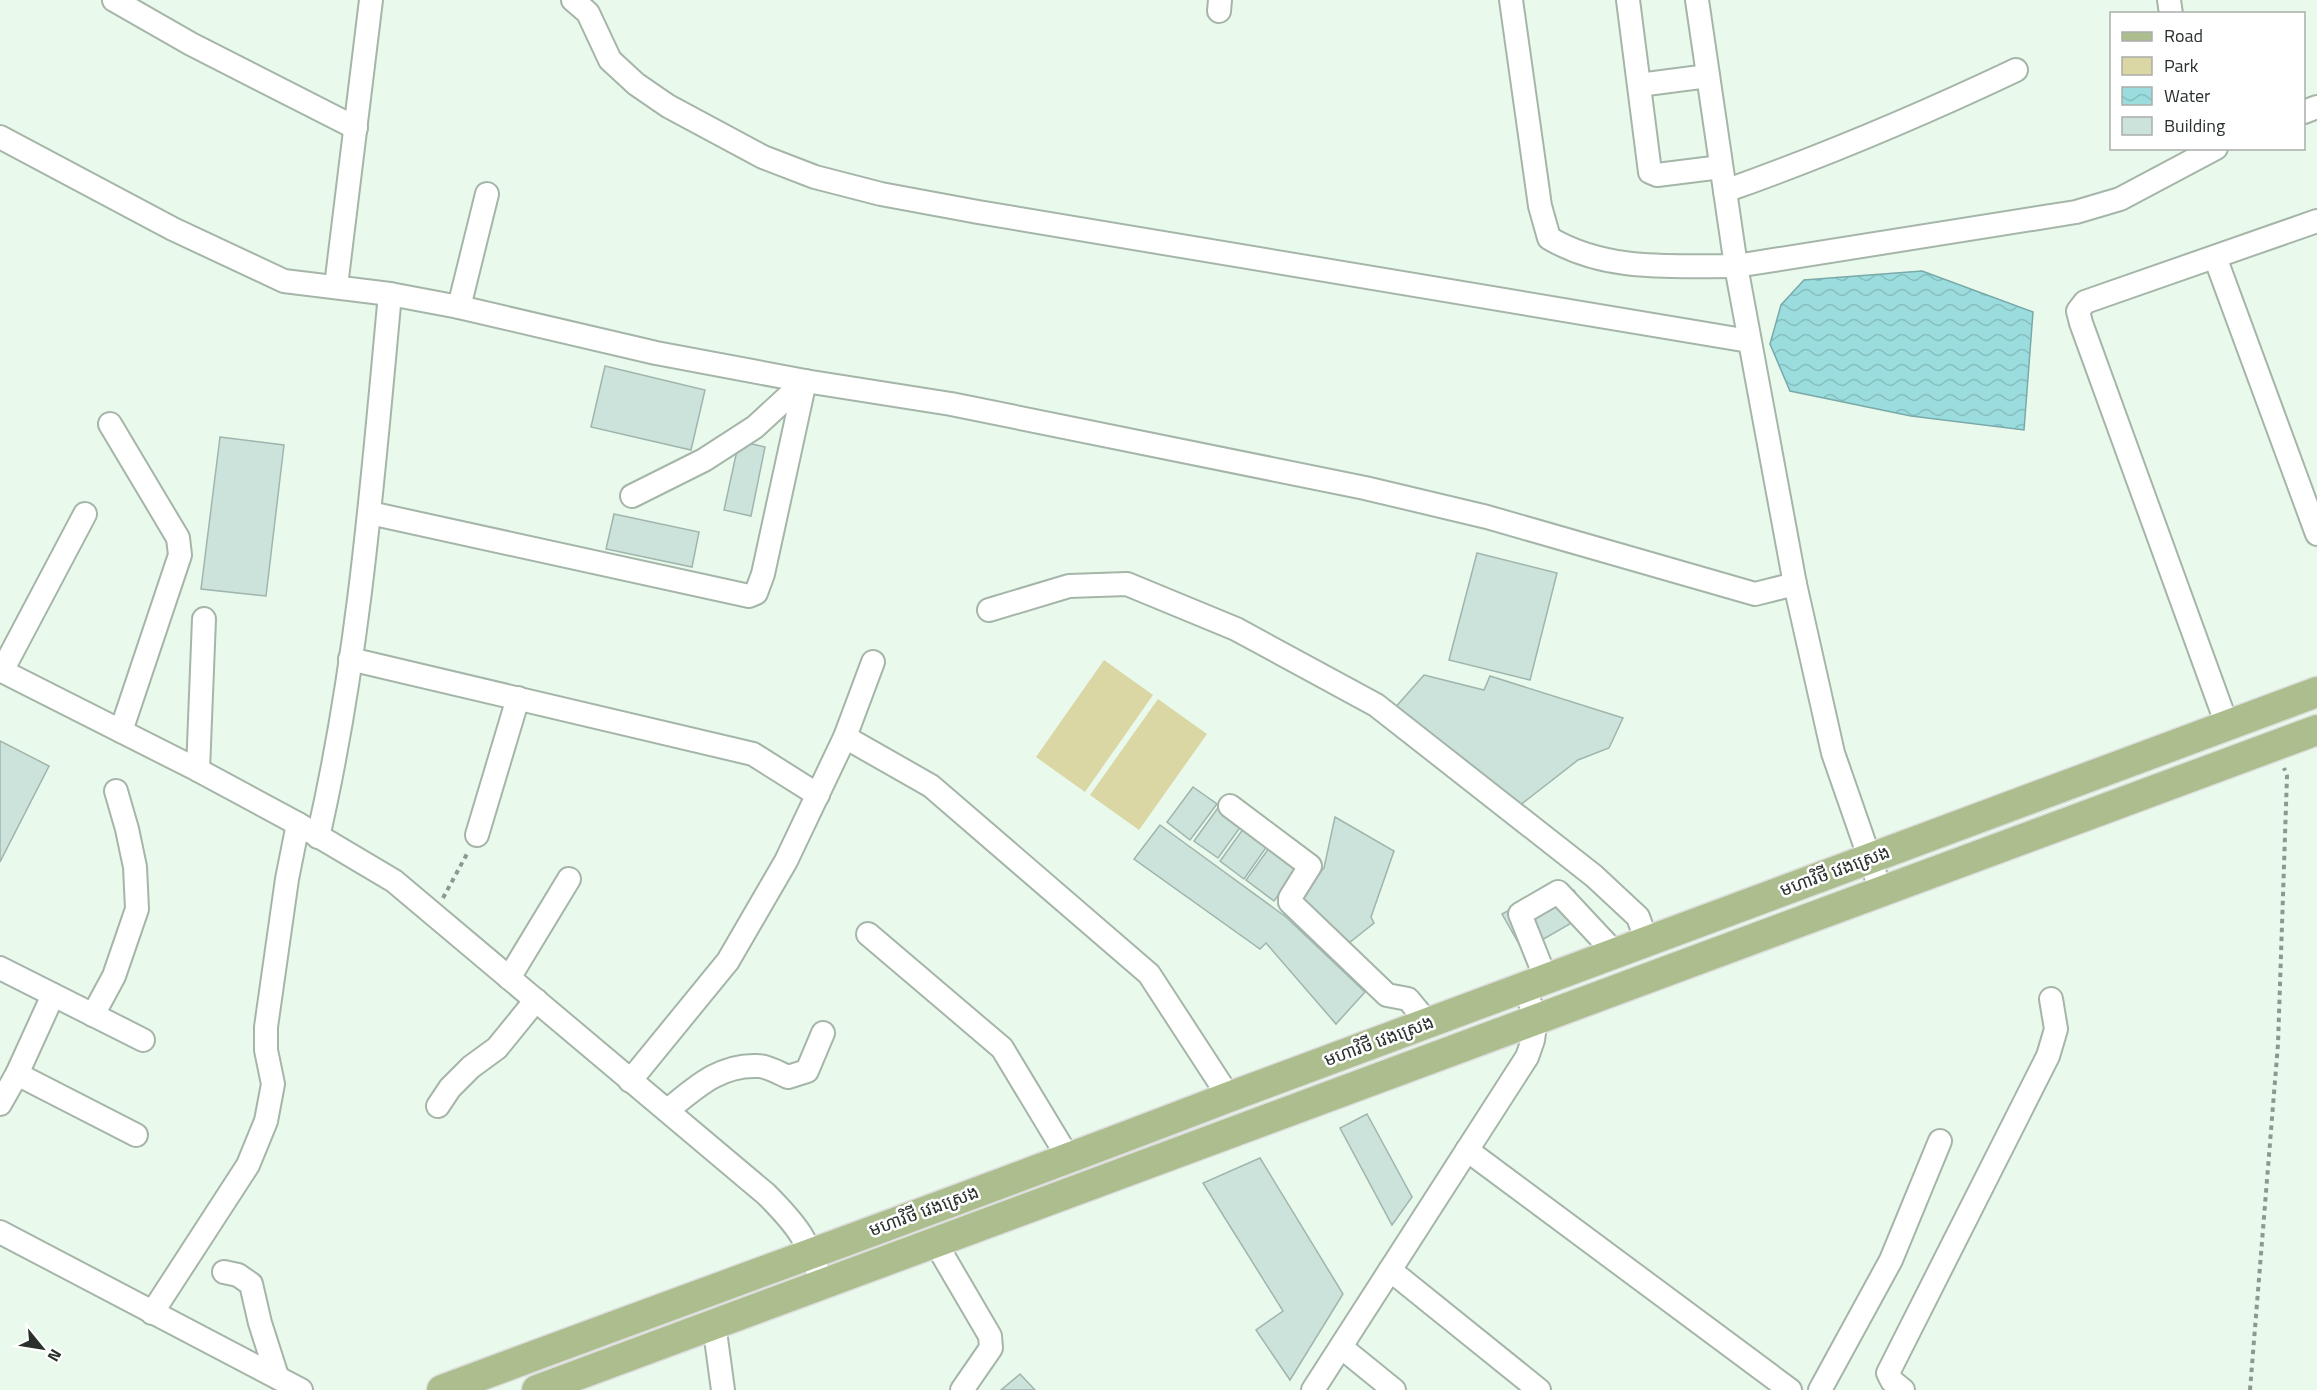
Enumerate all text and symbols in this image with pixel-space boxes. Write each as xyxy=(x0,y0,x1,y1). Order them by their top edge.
legend xyxy=(2110,12,2305,150)
text: Road xyxy=(2164,22,2203,49)
text: Park xyxy=(2164,52,2199,79)
text: Water xyxy=(2164,82,2210,109)
text: Building xyxy=(2164,112,2225,139)
street label: មហាវិថី វេងស្រេង xyxy=(1776,838,1894,903)
street label: មហាវិថី វេងស្រេង xyxy=(1320,1008,1438,1073)
street label: មហាវិថី វេងស្រេង xyxy=(865,1178,983,1243)
north arrow xyxy=(12,1318,72,1378)
text: N xyxy=(42,1345,68,1366)

